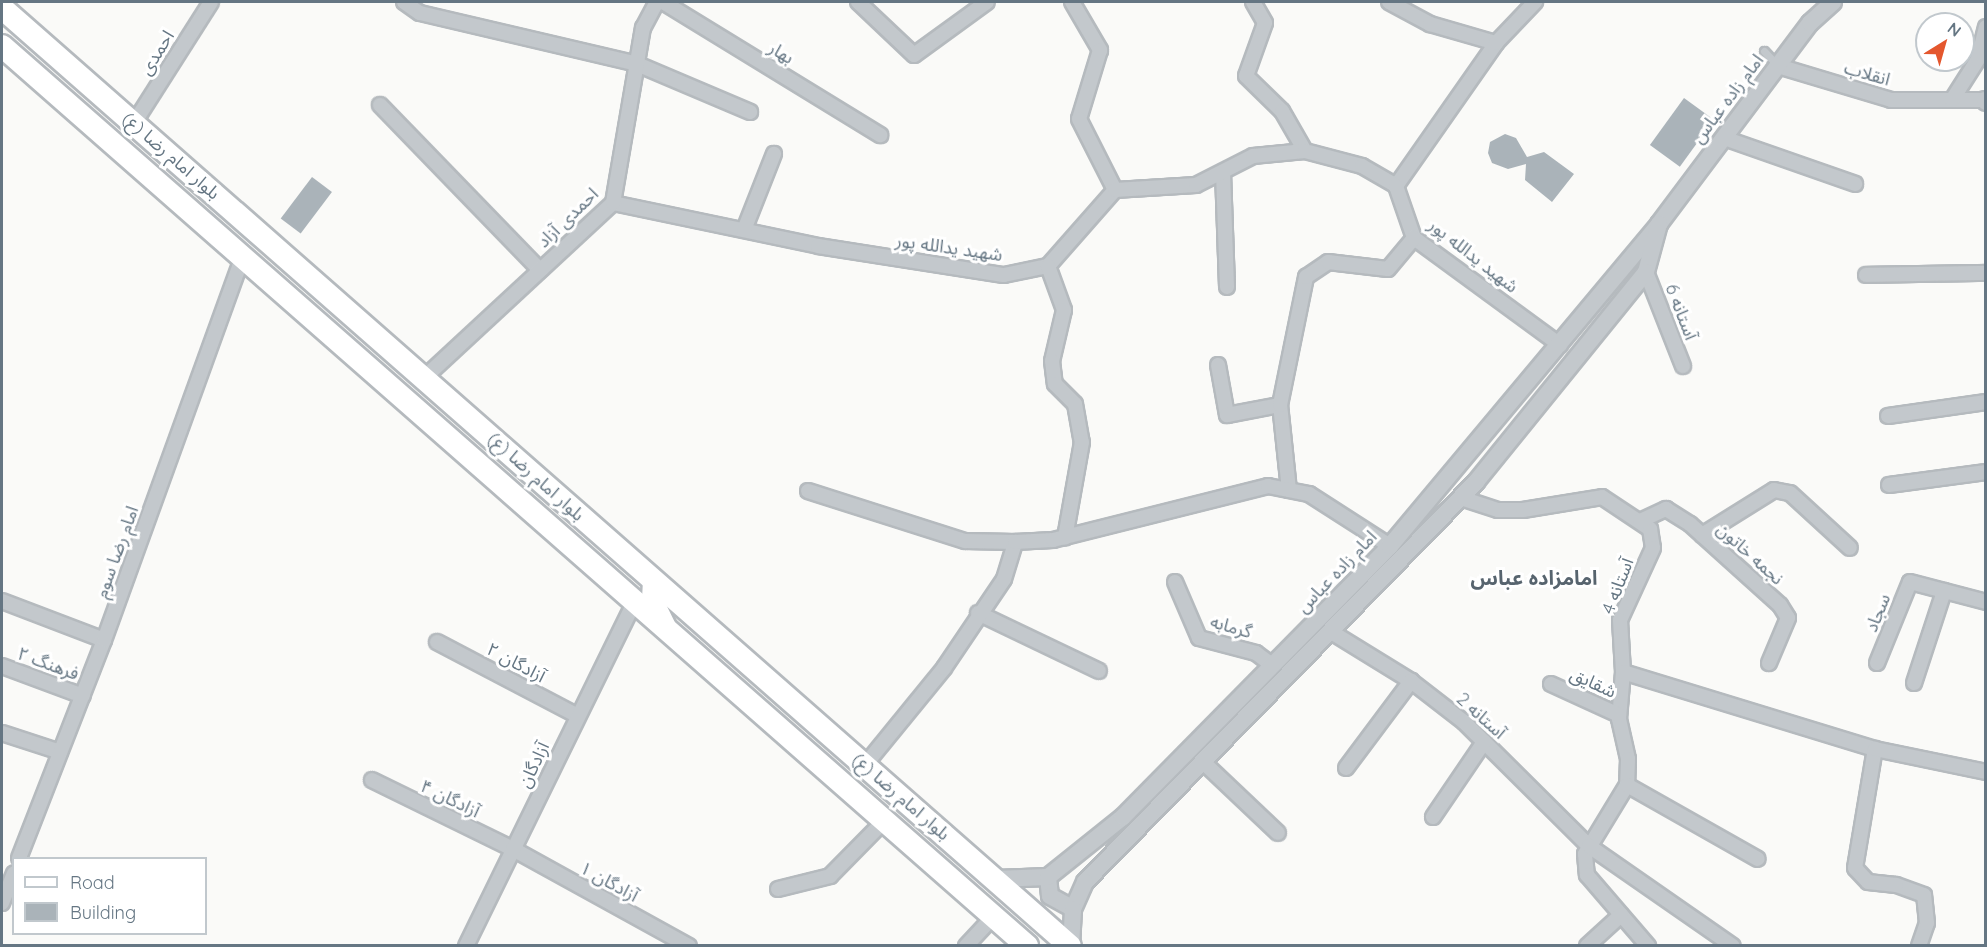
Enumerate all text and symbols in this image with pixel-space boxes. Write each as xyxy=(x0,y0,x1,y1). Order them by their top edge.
north arrow xyxy=(1915,12,1975,72)
text: N xyxy=(1944,18,1965,41)
street label: احمدی xyxy=(135,27,179,79)
street label: بهار xyxy=(764,37,798,69)
street label: امام زاده عباس xyxy=(1687,50,1769,148)
street label: انقلاب xyxy=(1842,57,1892,91)
street label: بلوار امام رضا (ع) xyxy=(118,108,224,204)
street label: احمدی آزاد xyxy=(533,184,603,252)
street label: شهید یدالله پور xyxy=(1424,214,1522,298)
street label: شهید یدالله پور xyxy=(894,230,1004,266)
street label: آستانه 6 xyxy=(1660,281,1702,343)
street label: بلوار امام رضا (ع) xyxy=(483,428,589,526)
street label: امام رضا سوم xyxy=(90,503,144,601)
street label: نجمه خاتون xyxy=(1712,518,1788,590)
street label: امام زاده عباس xyxy=(1292,526,1382,618)
street label: آستانه 4 xyxy=(1597,555,1639,617)
district label: امامزاده عباس xyxy=(1471,565,1597,589)
street label: سجاد xyxy=(1861,591,1895,635)
street label: گرمابه xyxy=(1208,611,1254,643)
street label: آزادگان ۲ xyxy=(483,639,549,687)
street label: فرهنگ ۲ xyxy=(14,643,82,685)
street label: شقایق xyxy=(1567,663,1619,703)
street label: آستانه 2 xyxy=(1452,688,1510,744)
street label: آزادگان xyxy=(514,739,554,791)
street label: بلوار امام رضا (ع) xyxy=(848,749,954,845)
street label: آزادگان ۴ xyxy=(417,775,483,823)
legend xyxy=(12,857,207,935)
street label: آزادگان ۱ xyxy=(576,857,642,907)
text: Road xyxy=(70,871,115,894)
text: Building xyxy=(70,901,136,924)

